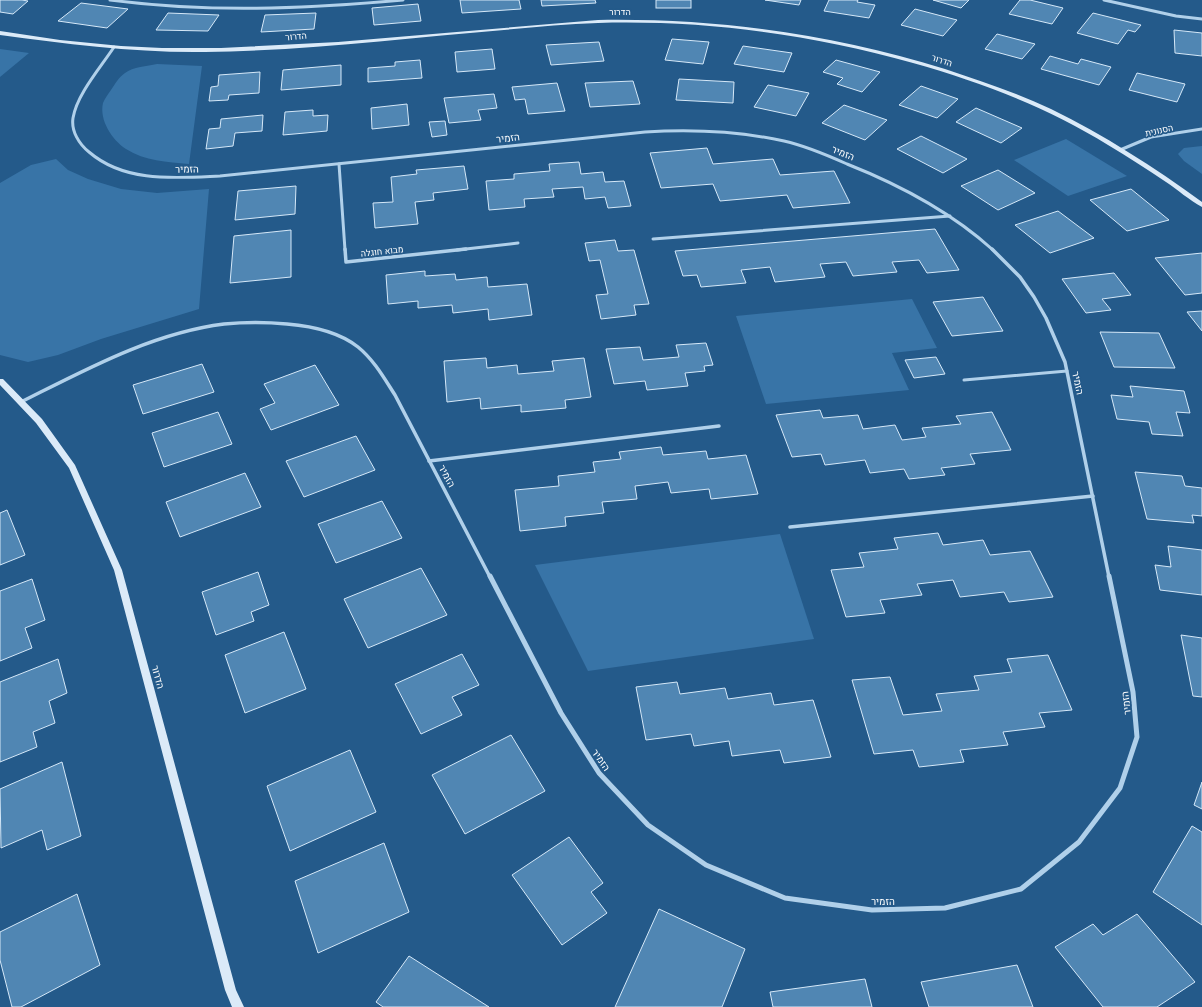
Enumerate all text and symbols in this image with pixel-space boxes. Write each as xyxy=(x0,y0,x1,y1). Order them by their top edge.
street label: הדרור xyxy=(609,6,631,17)
street label: הדרור xyxy=(285,30,307,42)
street label: הדרור xyxy=(930,51,954,69)
street label: הסנונית xyxy=(1144,121,1174,139)
street label: הזמיר xyxy=(496,130,521,146)
street label: הזמיר xyxy=(830,143,857,164)
street label: הזמיר xyxy=(175,162,199,176)
street label: מבוא חוגלה xyxy=(360,243,404,259)
street label: הזמיר xyxy=(1069,370,1087,396)
street label: הזמיר xyxy=(436,462,458,490)
street label: הדרור xyxy=(149,664,167,690)
street label: הזמיר xyxy=(1118,690,1134,715)
street label: הזמיר xyxy=(589,747,613,774)
street label: הזמיר xyxy=(871,895,895,908)

